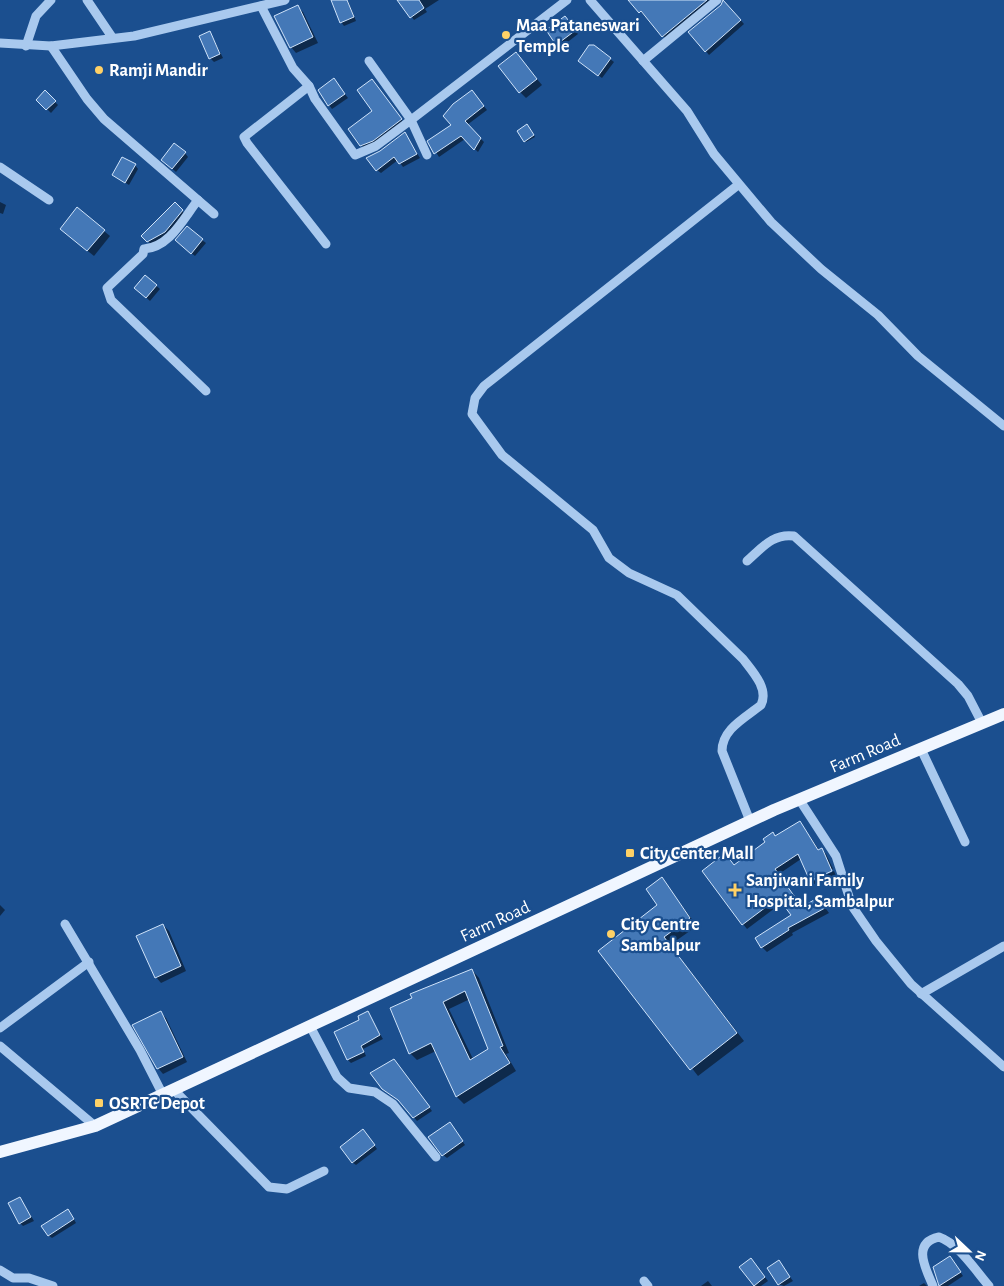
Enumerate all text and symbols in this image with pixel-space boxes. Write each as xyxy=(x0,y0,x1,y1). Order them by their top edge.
place label: Maa Pataneswari Temple xyxy=(516,17,640,56)
marker: Maa Pataneswari Temple xyxy=(500,29,512,41)
place label: Ramji Mandir xyxy=(109,62,208,80)
marker: Ramji Mandir xyxy=(93,64,105,76)
street label: Farm Road xyxy=(828,731,903,777)
place label: City Center Mall xyxy=(640,845,754,863)
marker: City Center Mall xyxy=(624,847,636,859)
place label: Sanjivani Family Hospital, Sambalpur xyxy=(746,872,894,911)
marker: Sanjivani Family Hospital, Sambalpur xyxy=(728,883,742,897)
street label: Farm Road xyxy=(458,898,533,946)
place label: City Centre Sambalpur xyxy=(621,916,701,955)
marker: City Centre Sambalpur xyxy=(605,928,617,940)
place label: OSRTC Depot xyxy=(109,1095,205,1113)
marker: OSRTC Depot xyxy=(93,1097,105,1109)
north arrow xyxy=(944,1226,994,1276)
text: N xyxy=(972,1248,988,1263)

